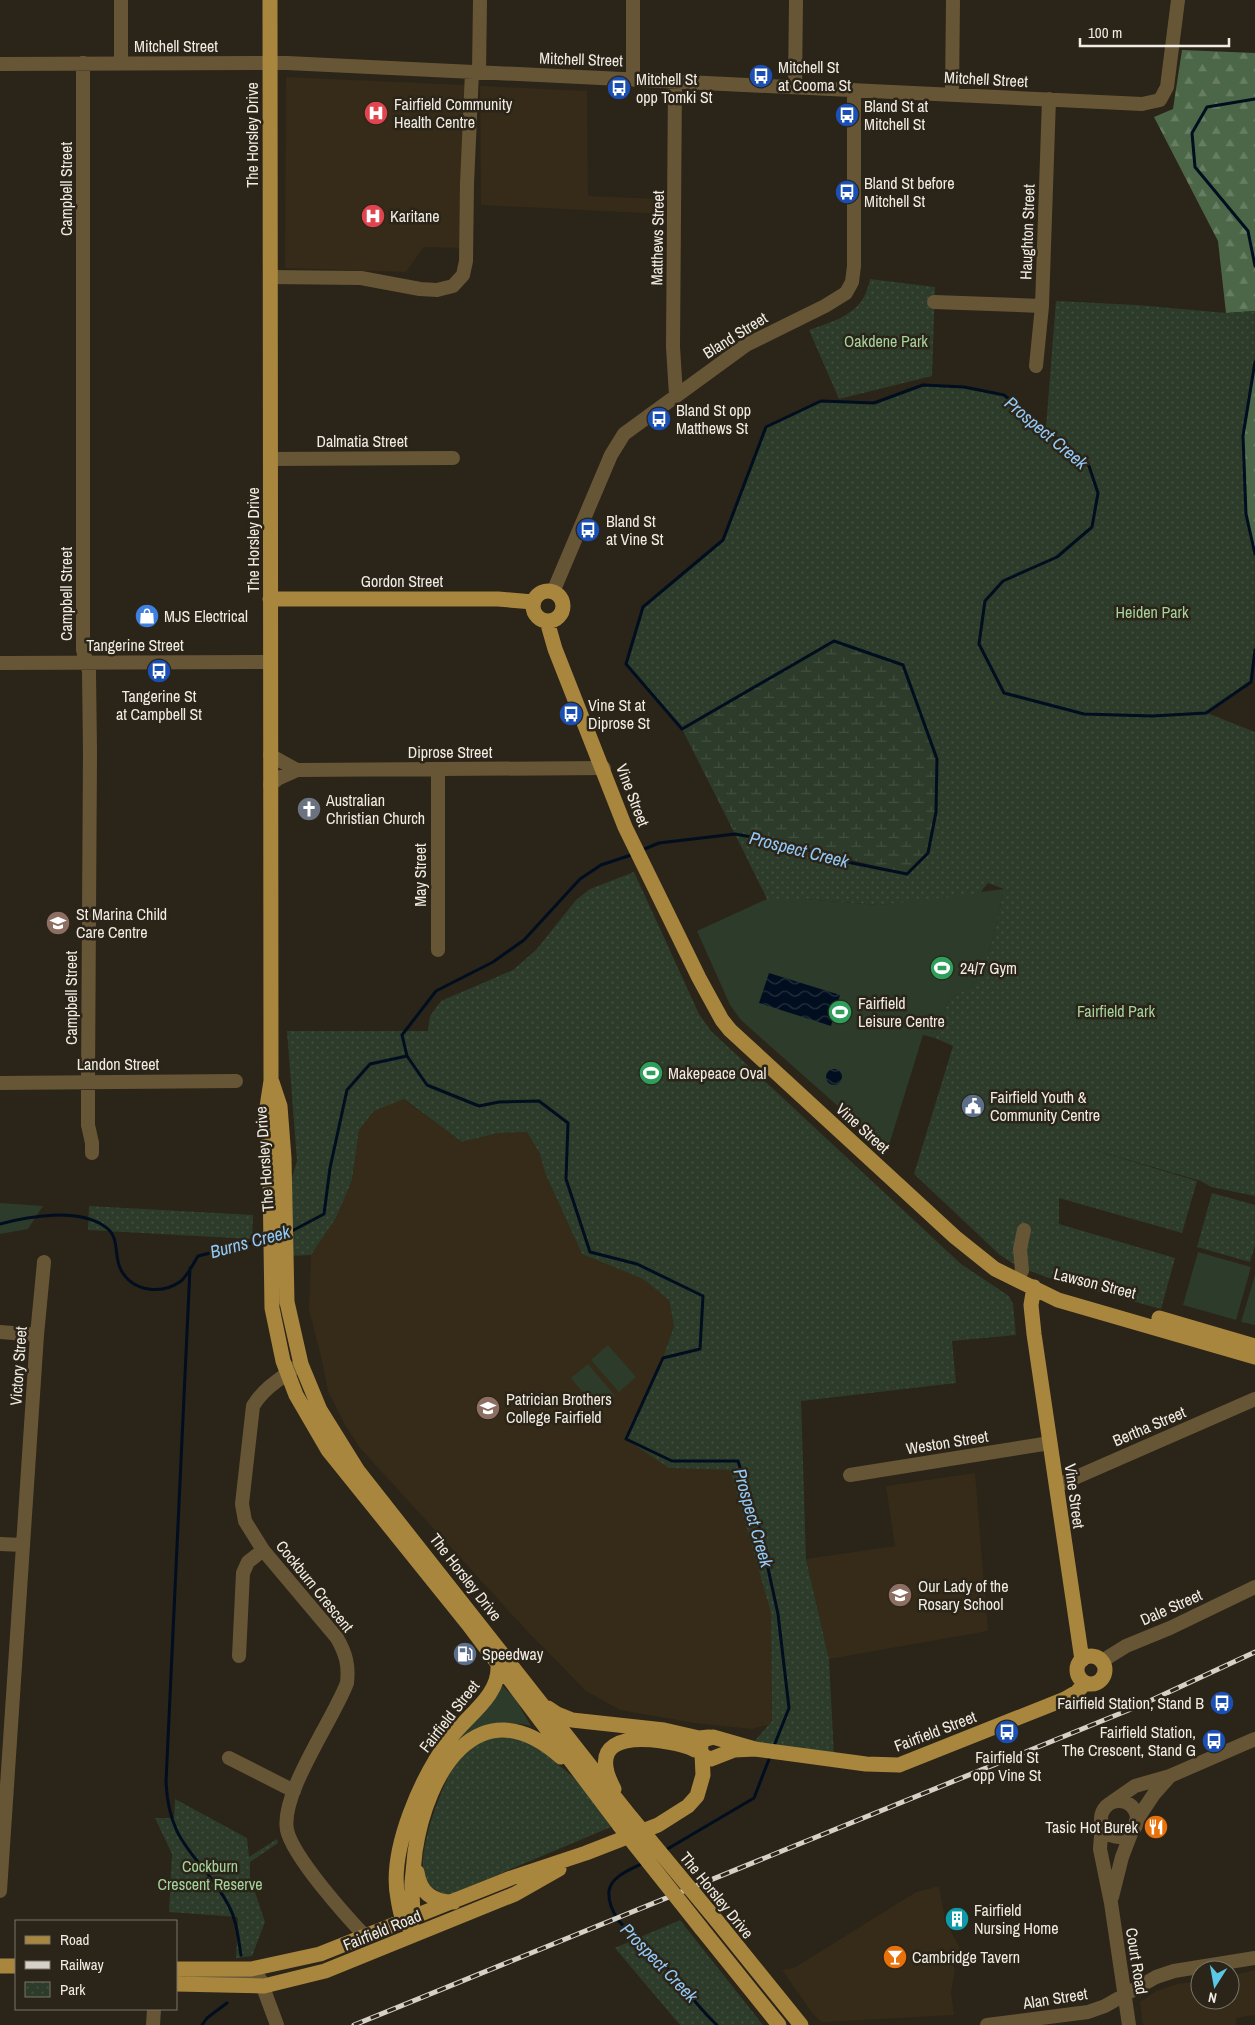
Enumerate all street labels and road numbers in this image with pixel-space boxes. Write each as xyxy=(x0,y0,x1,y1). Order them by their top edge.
street label: Mitchell Street xyxy=(134,35,218,57)
street label: Mitchell Street xyxy=(539,47,624,71)
street label: Mitchell Street xyxy=(944,66,1029,92)
street label: The Horsley Drive xyxy=(241,82,263,188)
street label: Campbell Street xyxy=(55,142,77,236)
street label: Haughton Street xyxy=(1014,184,1040,280)
street label: Matthews Street xyxy=(645,190,669,286)
street label: Bland Street xyxy=(699,306,772,363)
street label: Dalmatia Street xyxy=(316,430,408,452)
street label: The Horsley Drive xyxy=(242,487,264,593)
street label: Campbell Street xyxy=(55,547,77,641)
street label: Gordon Street xyxy=(361,570,444,592)
street label: Tangerine Street xyxy=(86,634,184,656)
street label: Diprose Street xyxy=(408,741,493,763)
street label: Vine Street xyxy=(611,761,655,830)
street label: May Street xyxy=(409,843,431,907)
street label: Campbell Street xyxy=(60,951,82,1045)
street label: Landon Street xyxy=(77,1053,160,1075)
street label: Vine Street xyxy=(831,1098,895,1158)
street label: The Horsley Drive xyxy=(249,1106,279,1212)
street label: Lawson Street xyxy=(1052,1262,1139,1304)
street label: Victory Street xyxy=(4,1325,32,1406)
street label: Bertha Street xyxy=(1109,1401,1189,1451)
street label: Weston Street xyxy=(904,1425,990,1459)
street label: Vine Street xyxy=(1060,1462,1090,1530)
street label: The Horsley Drive xyxy=(425,1529,507,1625)
street label: Cockburn Crescent xyxy=(271,1535,359,1637)
street label: Dale Street xyxy=(1137,1583,1206,1630)
street label: Fairfield Street xyxy=(414,1675,484,1757)
street label: Fairfield Street xyxy=(891,1705,979,1757)
street label: The Horsley Drive xyxy=(675,1847,759,1943)
street label: Fairfield Road xyxy=(340,1904,424,1956)
street label: Court Road xyxy=(1121,1926,1153,1996)
street label: Alan Street xyxy=(1020,1982,1089,2014)

